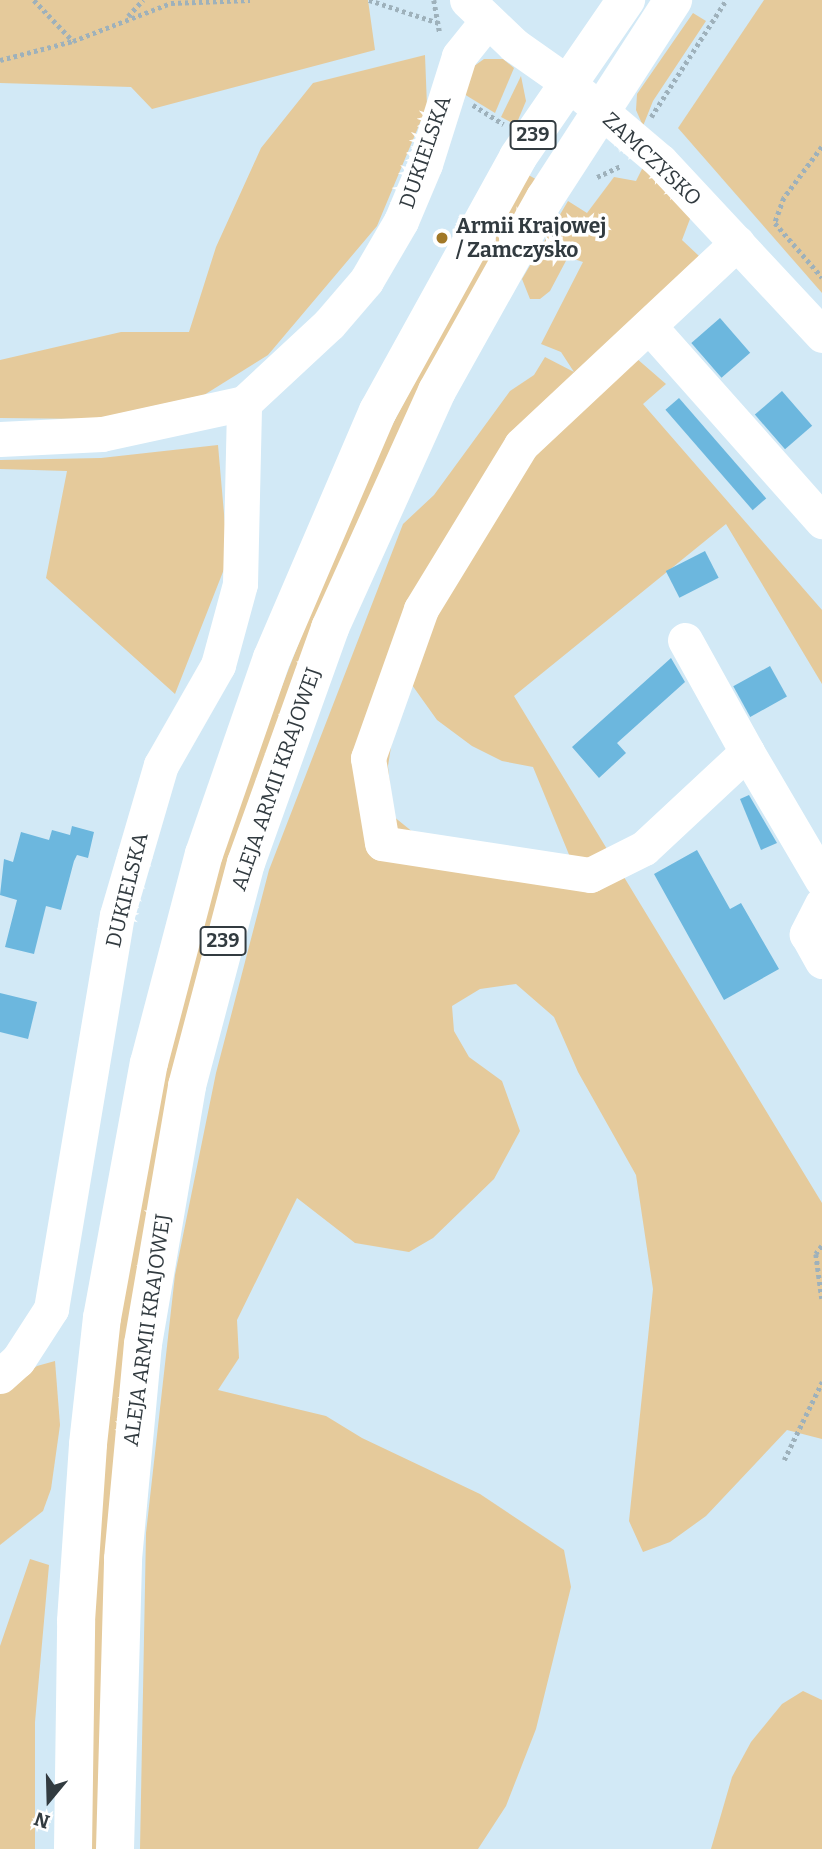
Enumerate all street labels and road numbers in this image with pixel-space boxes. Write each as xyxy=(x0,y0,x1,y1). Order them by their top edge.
street label: DUKIELSKA xyxy=(394,92,456,212)
street label: ZAMCZYSKO xyxy=(598,107,706,211)
road number: 239 xyxy=(508,119,558,150)
street label: ALEJA ARMII KRAJOWEJ xyxy=(226,664,326,894)
street label: DUKIELSKA xyxy=(101,830,153,950)
road number: 239 xyxy=(198,925,248,956)
street label: ALEJA ARMII KRAJOWEJ xyxy=(118,1212,176,1448)

